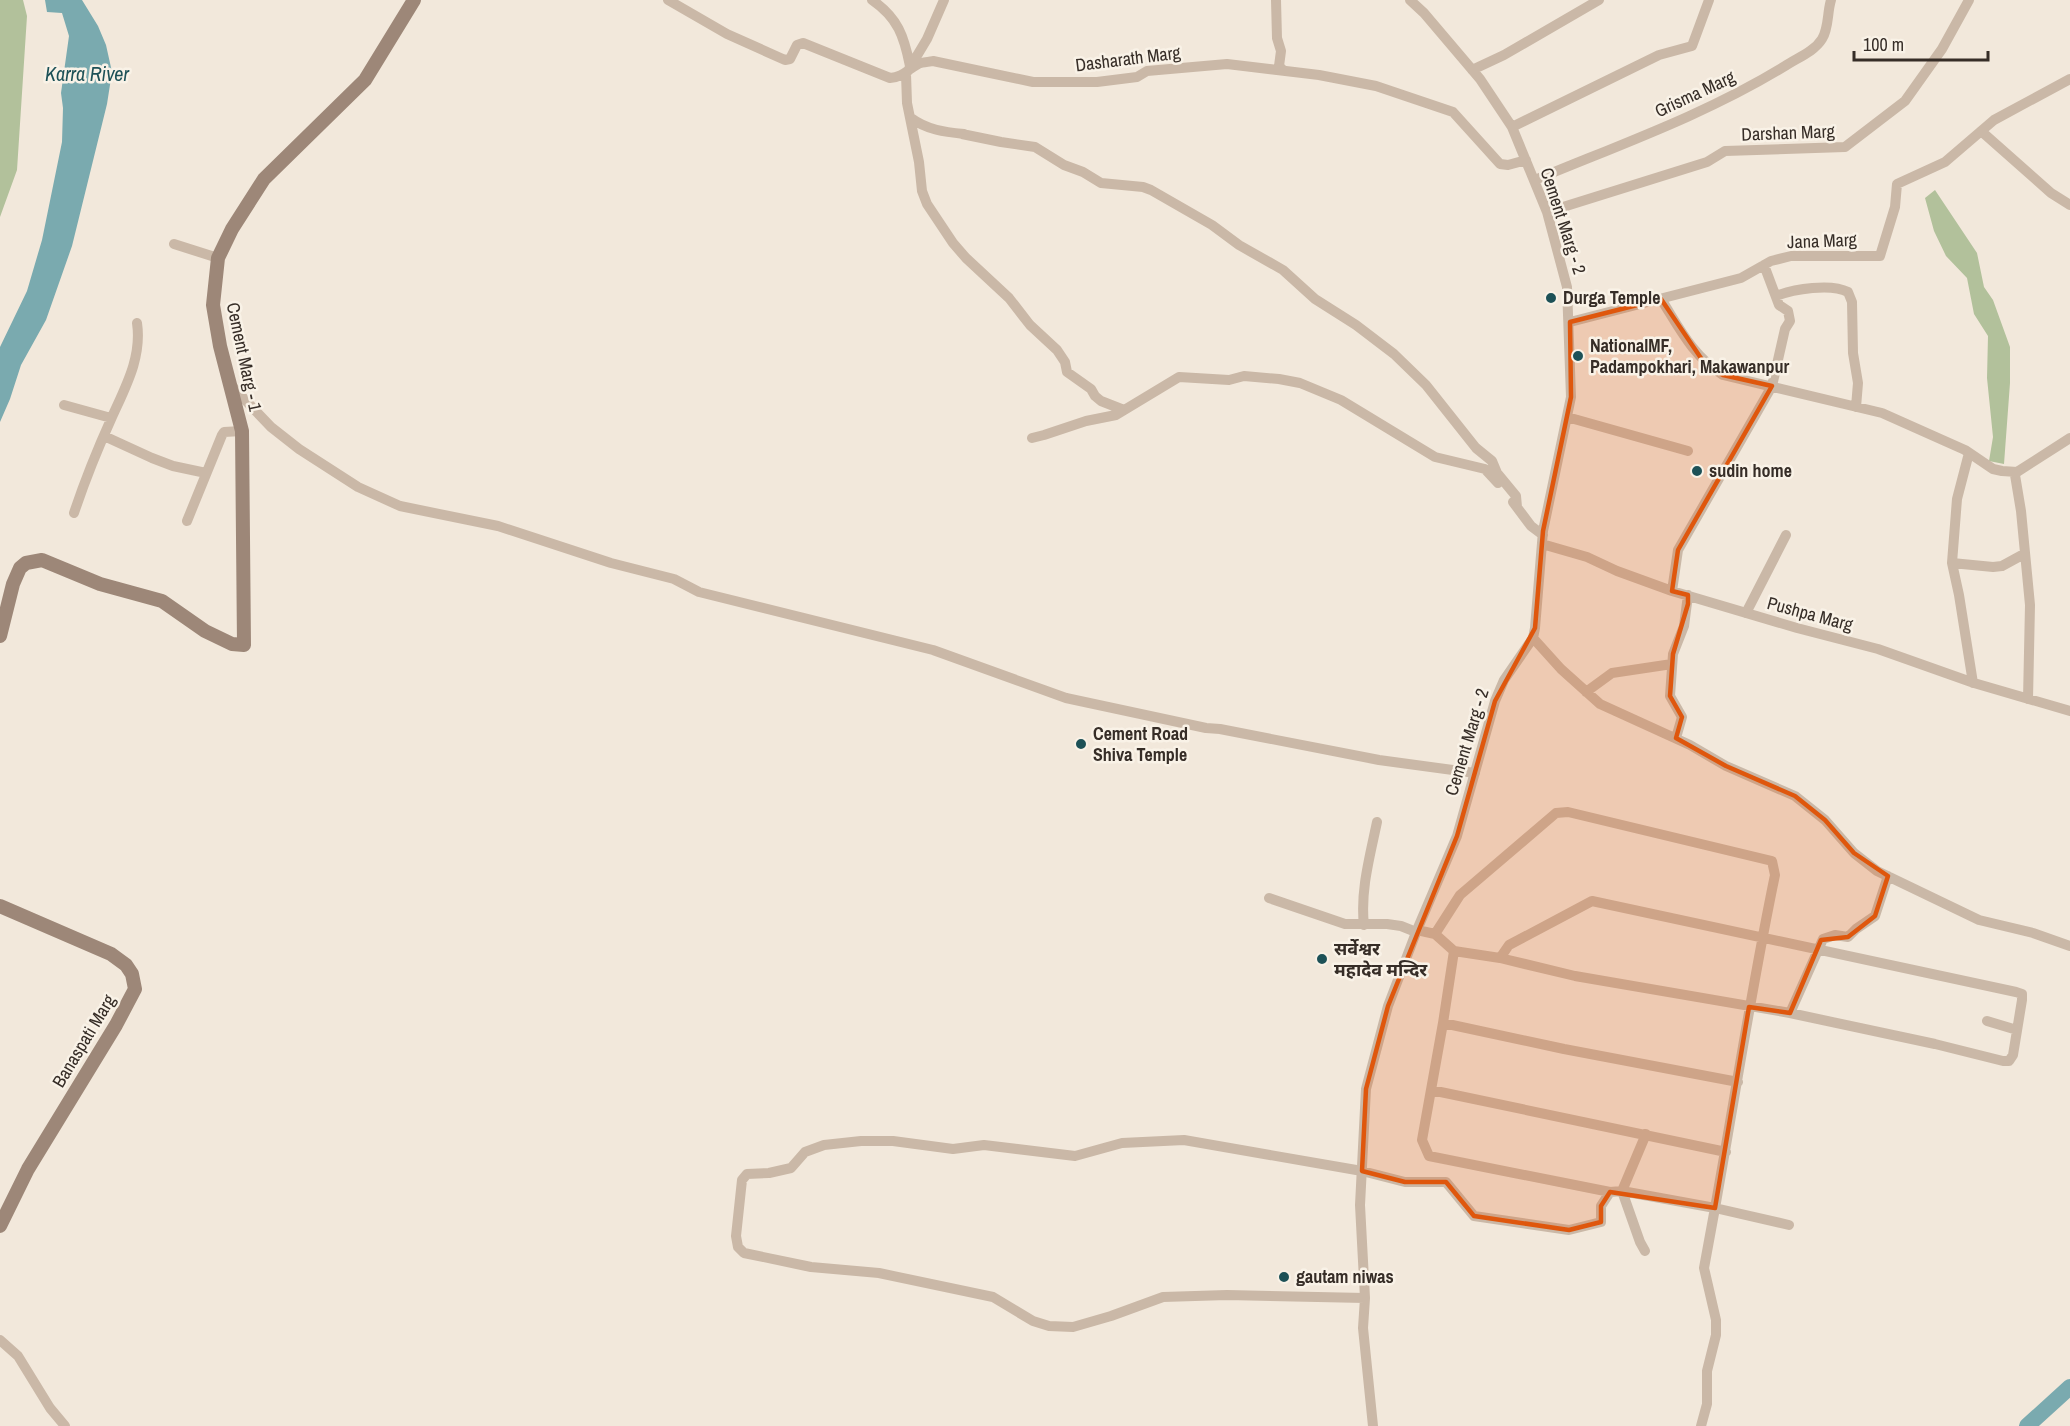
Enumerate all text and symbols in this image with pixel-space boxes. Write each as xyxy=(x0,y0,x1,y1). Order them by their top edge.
scale bar xyxy=(1854,24,1988,62)
text: 100 m xyxy=(1863,32,1904,57)
street label: Dasharath Marg xyxy=(1074,40,1183,77)
water label: Karra River xyxy=(45,60,129,87)
street label: Grisma Marg xyxy=(1650,64,1740,123)
street label: Darshan Marg xyxy=(1741,118,1836,147)
street label: Cement Marg - 2 xyxy=(1534,164,1592,277)
street label: Jana Marg xyxy=(1787,227,1858,254)
place label: Durga Temple xyxy=(1563,285,1660,310)
marker: Durga Temple xyxy=(1544,291,1558,305)
street label: Cement Marg - 1 xyxy=(221,300,268,414)
place label: NationalMF, Padampokhari, Makawanpur xyxy=(1590,333,1790,379)
marker: NationalMF, Padampokhari, Makawanpur xyxy=(1571,349,1585,363)
place label: sudin home xyxy=(1709,458,1792,483)
marker: sudin home xyxy=(1690,464,1704,478)
street label: Pushpa Marg xyxy=(1764,590,1857,637)
street label: Cement Marg - 2 xyxy=(1438,685,1495,798)
place label: Cement Road Shiva Temple xyxy=(1093,721,1188,767)
marker: Cement Road Shiva Temple xyxy=(1074,737,1088,751)
place label: सर्वेश्वर महादेव मन्दिर xyxy=(1334,936,1428,982)
marker: सर्वेश्वर महादेव मन्दिर xyxy=(1315,952,1329,966)
street label: Banaspati Marg xyxy=(46,989,122,1092)
place label: gautam niwas xyxy=(1296,1264,1394,1289)
marker: gautam niwas xyxy=(1277,1270,1291,1284)

